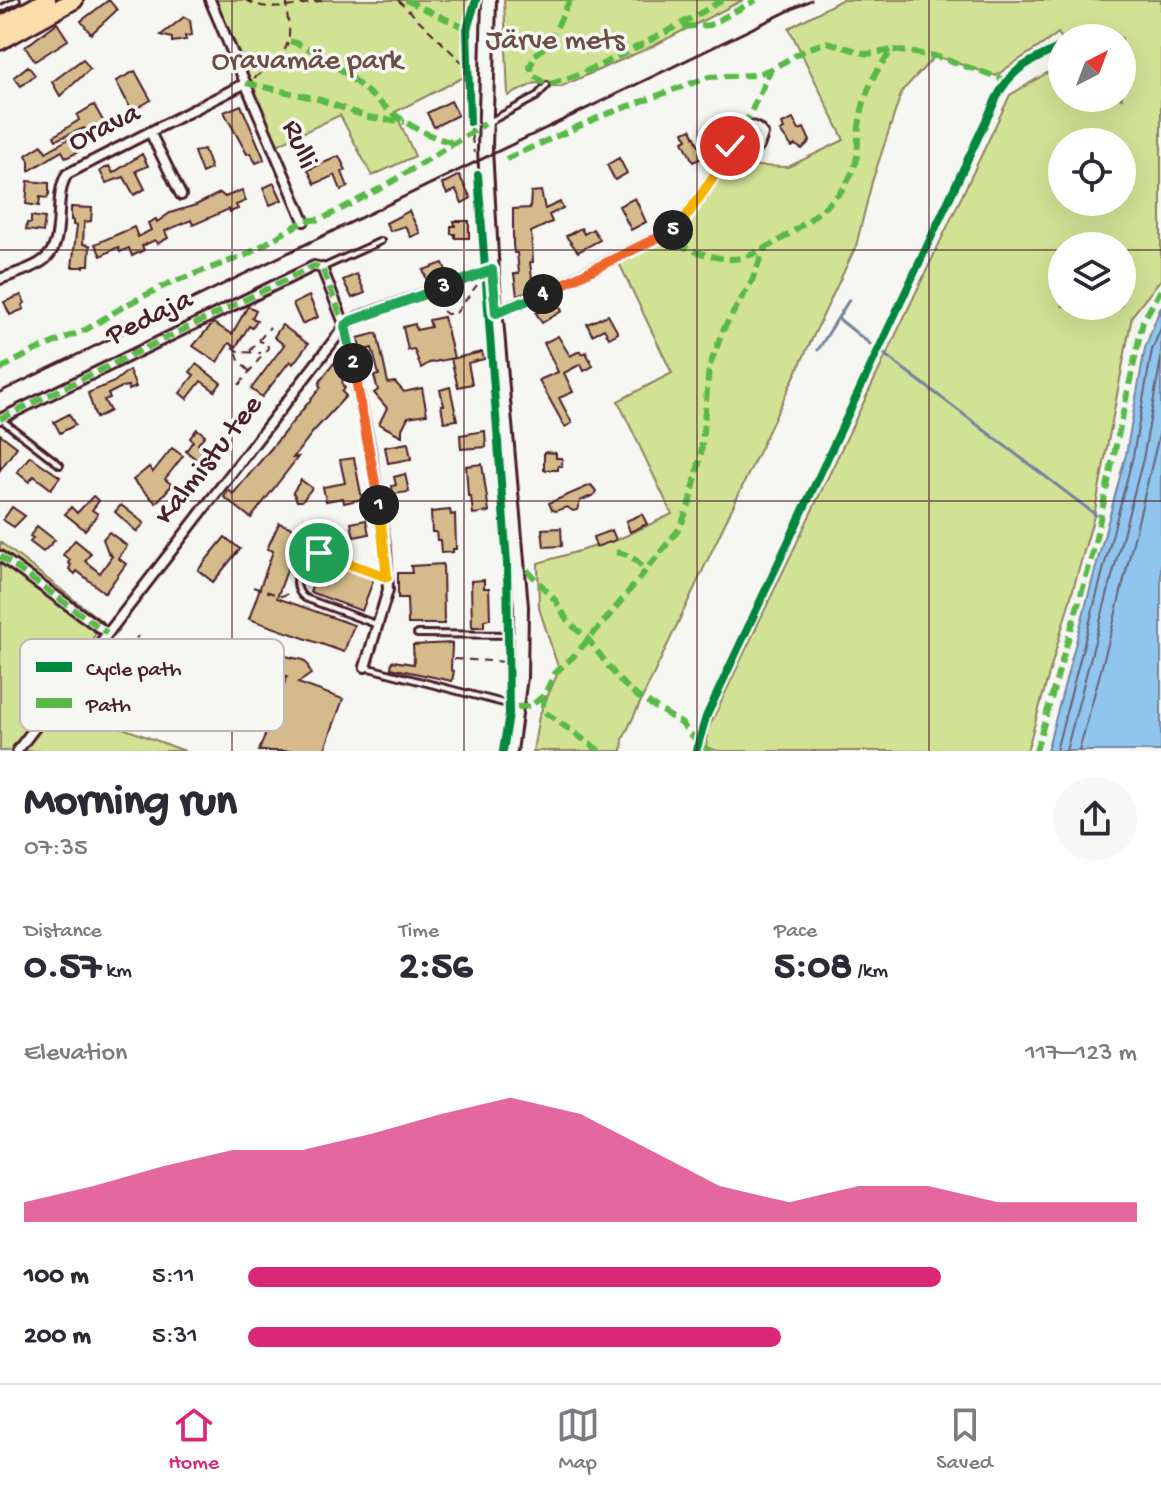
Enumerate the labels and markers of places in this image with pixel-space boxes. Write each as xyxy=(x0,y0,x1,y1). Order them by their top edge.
pin xyxy=(696,112,764,180)
pin: 5 xyxy=(653,210,693,250)
pin: 3 xyxy=(424,267,464,307)
pin: 4 xyxy=(523,274,563,314)
pin: 2 xyxy=(333,343,373,383)
pin: 1 xyxy=(359,485,399,525)
pin xyxy=(285,519,353,587)

